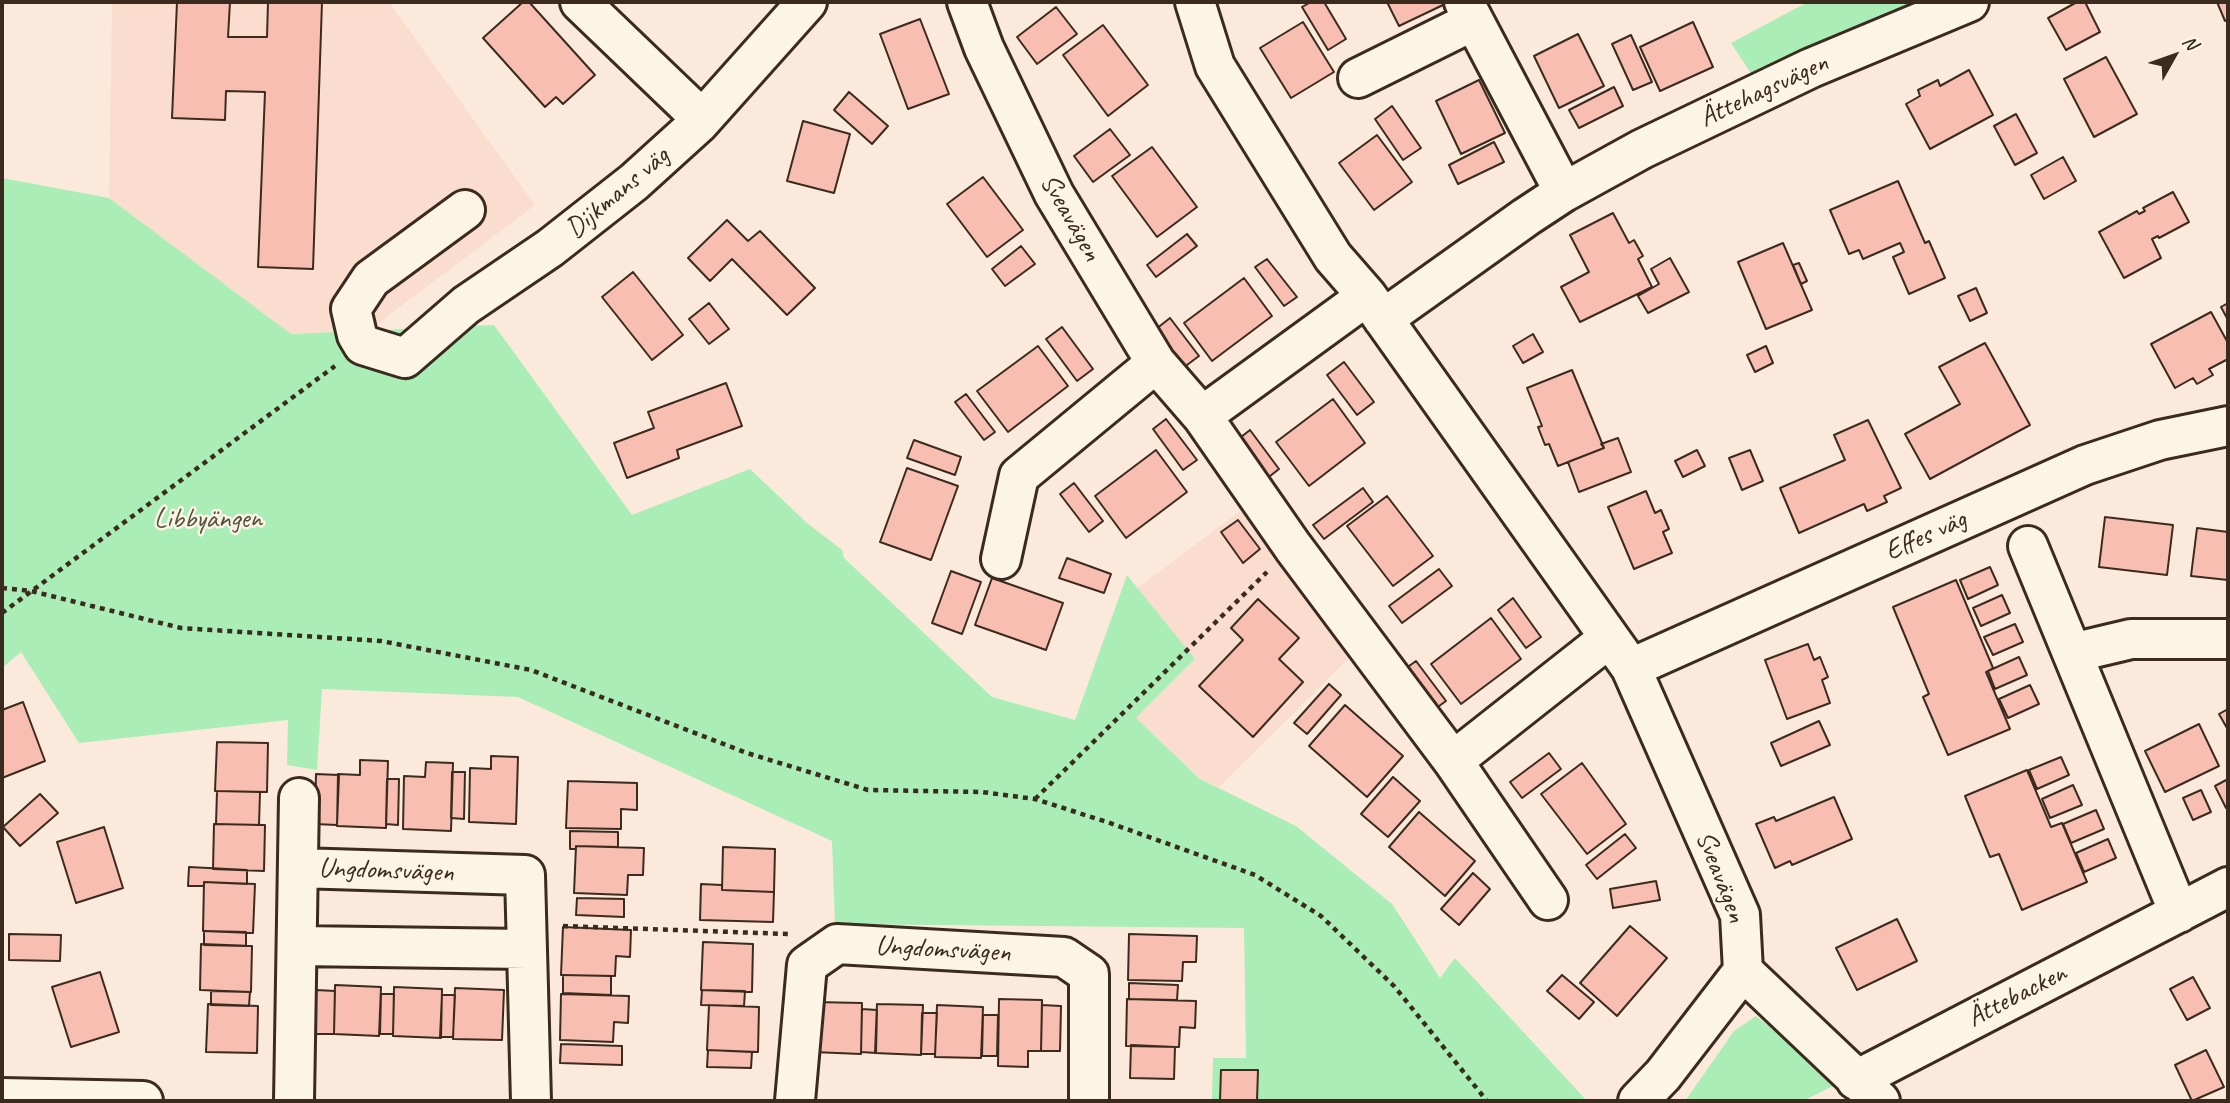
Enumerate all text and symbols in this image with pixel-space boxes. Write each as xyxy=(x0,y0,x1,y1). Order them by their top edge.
north arrow xyxy=(2139,21,2209,91)
text: N xyxy=(2177,30,2203,55)
street label: Ättehagsvägen xyxy=(1694,47,1834,135)
street label: Dijkmans väg xyxy=(559,140,677,246)
street label: Sveavägen xyxy=(1032,168,1108,268)
park label: Libbyängen xyxy=(154,503,262,537)
street label: Effes väg xyxy=(1880,503,1972,569)
street label: Sveavägen xyxy=(1687,827,1753,927)
street label: Ungdomsvägen xyxy=(318,852,454,890)
street label: Ungdomsvägen xyxy=(875,930,1011,970)
street label: Ättebacken xyxy=(1962,957,2072,1035)

